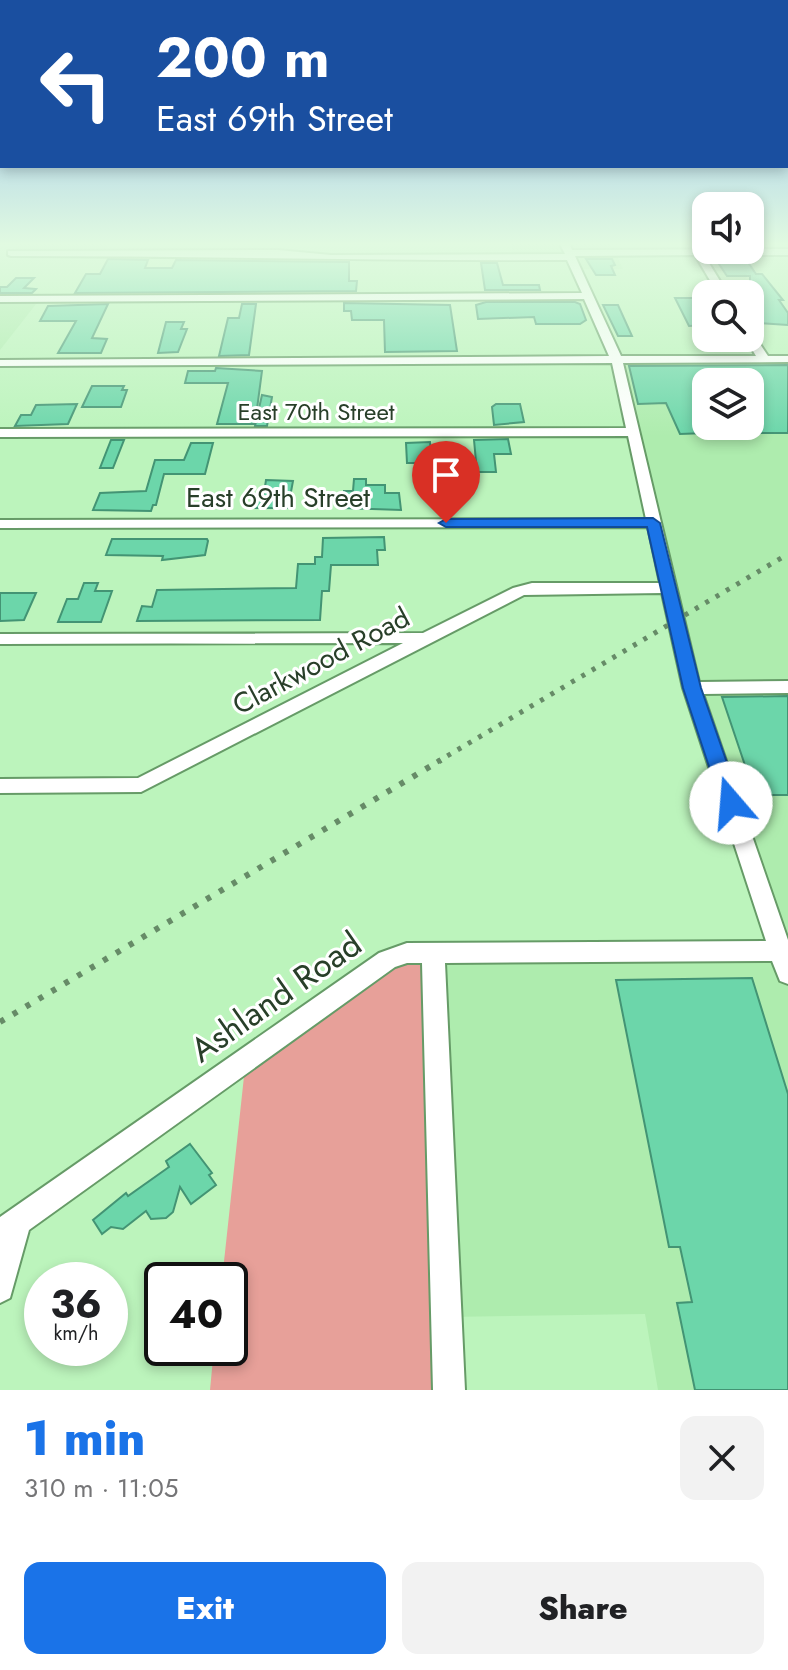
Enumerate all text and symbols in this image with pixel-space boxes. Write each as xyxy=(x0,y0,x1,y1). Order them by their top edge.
text: 200 m xyxy=(156,17,330,98)
icon: left xyxy=(24,32,128,136)
text: East 69th Street xyxy=(156,92,393,144)
map controls xyxy=(692,192,764,440)
button: sound xyxy=(692,192,764,264)
button: search xyxy=(692,280,764,352)
button: layers xyxy=(692,368,764,440)
street label: East 70th Street xyxy=(237,394,395,429)
pin xyxy=(412,441,480,523)
icon: arrive xyxy=(424,453,468,497)
street label: East 69th Street xyxy=(186,477,370,518)
street label: Clarkwood Road xyxy=(225,597,417,725)
position arrow xyxy=(689,761,773,845)
street label: Ashland Road xyxy=(180,920,372,1074)
speed limit sign: 40 xyxy=(144,1262,248,1366)
text: 36 xyxy=(50,1275,102,1333)
text: km/h xyxy=(53,1319,99,1348)
text: 1 min xyxy=(24,1404,145,1473)
button: close xyxy=(680,1416,764,1500)
text: 310 m · 11:05 xyxy=(24,1469,178,1507)
button: Exit xyxy=(24,1562,386,1654)
button: Share xyxy=(402,1562,764,1654)

